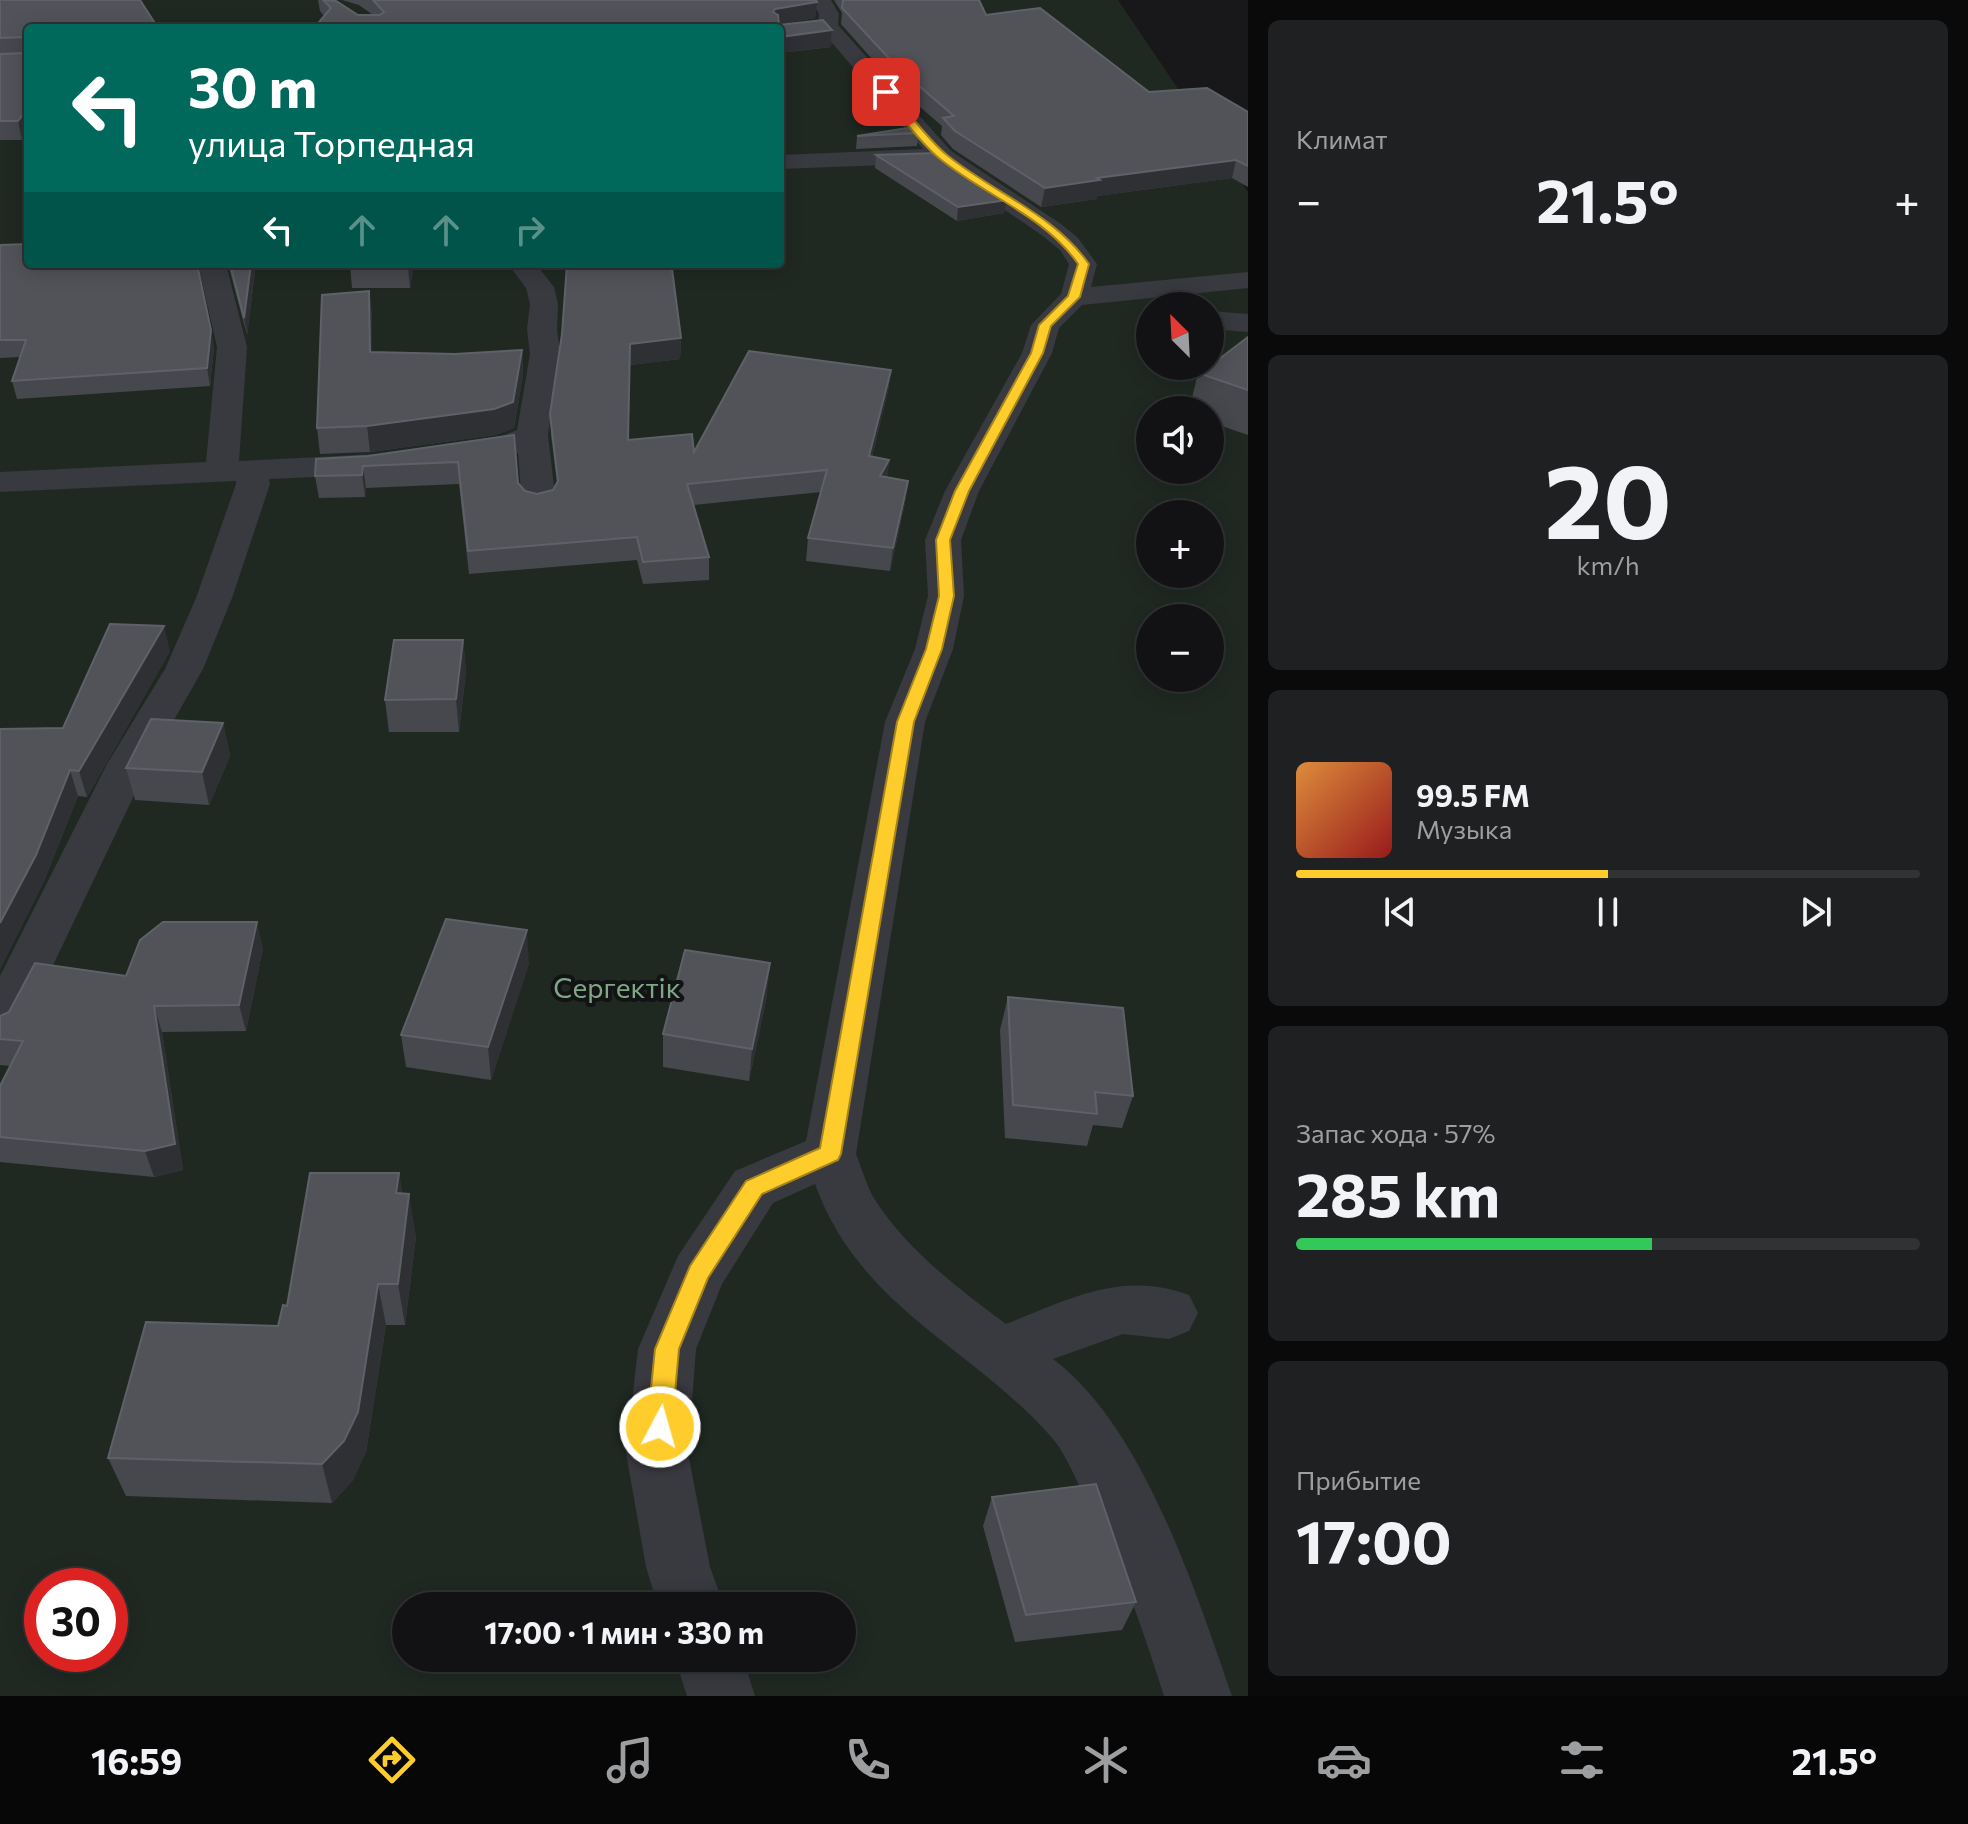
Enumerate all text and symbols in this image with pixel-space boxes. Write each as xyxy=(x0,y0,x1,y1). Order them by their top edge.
text: 30 m xyxy=(188,51,317,120)
icon: left xyxy=(56,56,160,160)
pin xyxy=(852,58,920,126)
icon: arrive xyxy=(864,70,908,114)
text: улица Торпедная xyxy=(188,120,475,164)
text: Климат xyxy=(1296,123,1388,154)
text: 21.5° xyxy=(1536,162,1679,235)
text: − xyxy=(1296,172,1321,226)
text: + xyxy=(1894,172,1920,226)
icon: left xyxy=(256,208,300,252)
icon: ahead xyxy=(340,208,384,252)
icon: ahead xyxy=(424,208,468,252)
icon: right xyxy=(508,208,552,252)
north arrow xyxy=(1136,292,1224,380)
map controls xyxy=(1136,292,1224,692)
button: sound xyxy=(1136,396,1224,484)
text: 20 xyxy=(1544,433,1672,560)
button: + xyxy=(1136,500,1224,588)
text: km/h xyxy=(1576,549,1640,580)
button: − xyxy=(1136,604,1224,692)
text: 99.5 FM xyxy=(1416,776,1530,813)
text: Музыка xyxy=(1416,813,1512,844)
icon: previous xyxy=(1378,890,1422,934)
icon: pause xyxy=(1586,890,1630,934)
icon: next xyxy=(1794,890,1838,934)
park label: Сергектік xyxy=(553,970,681,1004)
text: Запас хода · 57% xyxy=(1296,1117,1495,1148)
text: 285 km xyxy=(1296,1156,1500,1229)
position arrow xyxy=(618,1385,702,1469)
text: Прибытие xyxy=(1296,1464,1421,1495)
text: 17:00 xyxy=(1296,1503,1452,1576)
speed limit sign: 30 xyxy=(24,1568,128,1672)
text: 17:00 · 1 мин · 330 m xyxy=(484,1613,764,1650)
icon: directions xyxy=(364,1732,420,1788)
icon: music xyxy=(602,1732,658,1788)
icon: phone xyxy=(840,1732,896,1788)
icon: climate xyxy=(1078,1732,1134,1788)
icon: car xyxy=(1316,1732,1372,1788)
icon: filters xyxy=(1554,1732,1610,1788)
text: 16:59 xyxy=(91,1738,182,1782)
text: 21.5° xyxy=(1792,1738,1877,1782)

